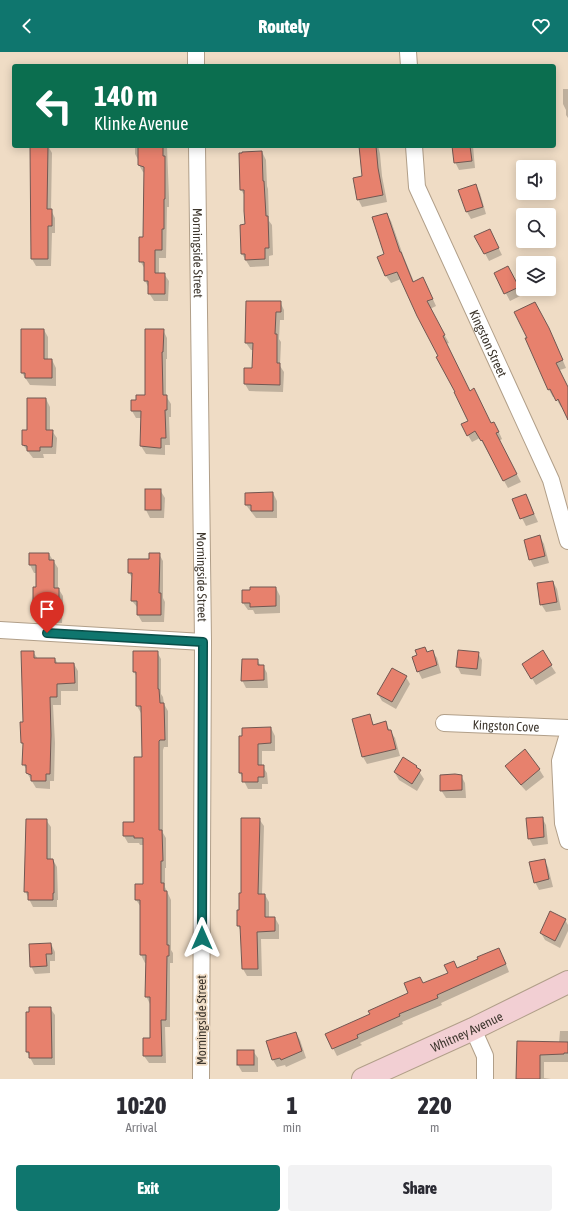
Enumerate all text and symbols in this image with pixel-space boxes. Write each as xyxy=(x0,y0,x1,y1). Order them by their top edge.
icon: back xyxy=(16,15,38,37)
icon: heart xyxy=(530,15,552,37)
text: Routely xyxy=(258,16,310,37)
icon: left xyxy=(28,80,80,132)
text: 140 m xyxy=(94,80,157,112)
text: Klinke Avenue xyxy=(94,113,188,134)
map controls xyxy=(516,160,556,296)
button: sound xyxy=(516,160,556,200)
street label: Morningside Street xyxy=(190,208,206,298)
button: search xyxy=(516,208,556,248)
button: layers xyxy=(516,256,556,296)
street label: Kingston Street xyxy=(466,308,510,380)
street label: Morningside Street xyxy=(194,532,210,622)
pin xyxy=(30,592,64,633)
icon: arrive xyxy=(36,598,58,620)
street label: Kingston Cove xyxy=(472,717,540,735)
position arrow xyxy=(181,917,223,959)
street label: Morningside Street xyxy=(194,975,209,1065)
street label: Whitney Avenue xyxy=(428,1008,505,1055)
text: 10:20 xyxy=(116,1092,166,1119)
text: 1 xyxy=(286,1092,298,1119)
text: 220 xyxy=(418,1092,452,1119)
text: Arrival xyxy=(125,1120,157,1135)
text: min xyxy=(283,1120,301,1135)
text: m xyxy=(430,1120,439,1135)
button: Exit xyxy=(16,1165,280,1211)
button: Share xyxy=(288,1165,552,1211)

